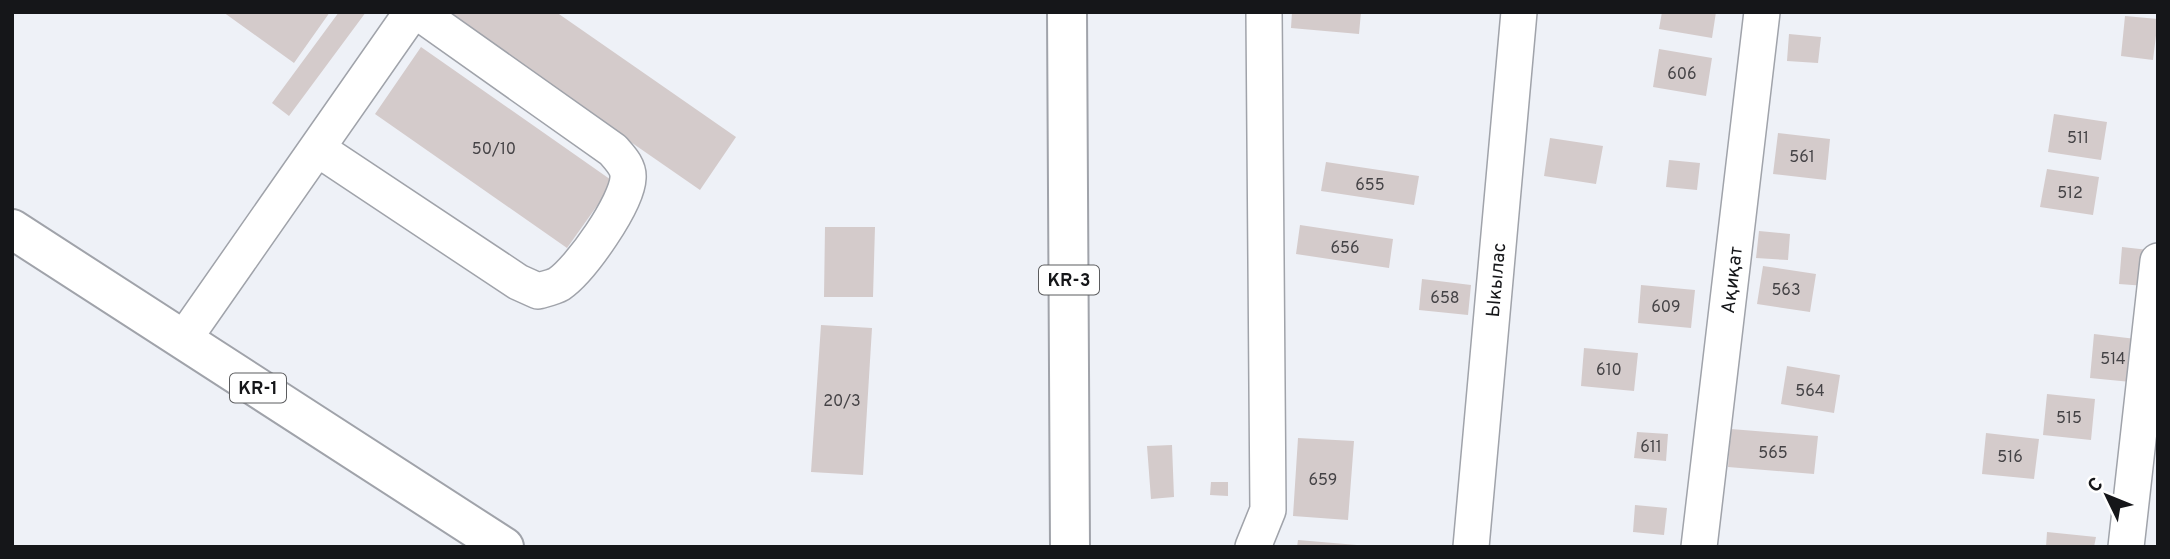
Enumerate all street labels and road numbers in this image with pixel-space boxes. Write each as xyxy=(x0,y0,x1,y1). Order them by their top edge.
street label: Ыкылас xyxy=(1482,242,1512,318)
street label: Ақиқат xyxy=(1717,245,1749,315)
road number: KR-3 xyxy=(1039,266,1099,294)
road number: KR-1 xyxy=(230,374,286,402)

